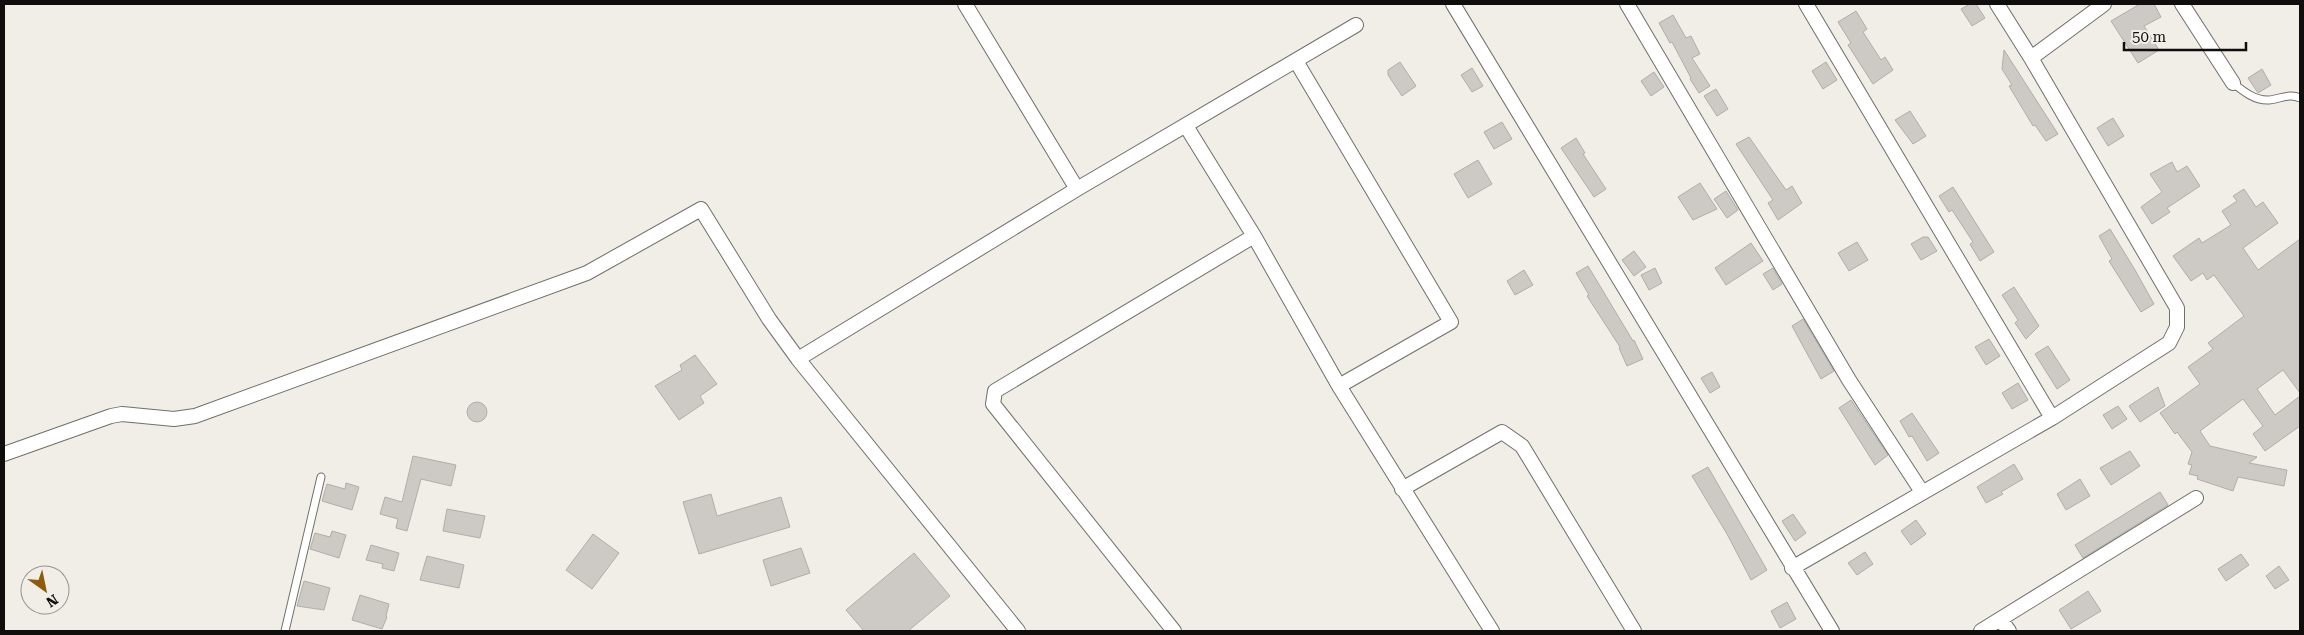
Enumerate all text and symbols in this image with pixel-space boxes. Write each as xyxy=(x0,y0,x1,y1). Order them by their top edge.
scale bar xyxy=(2124,20,2246,52)
text: 50 m xyxy=(2132,28,2167,46)
north arrow xyxy=(20,565,70,615)
text: N xyxy=(43,591,61,611)

